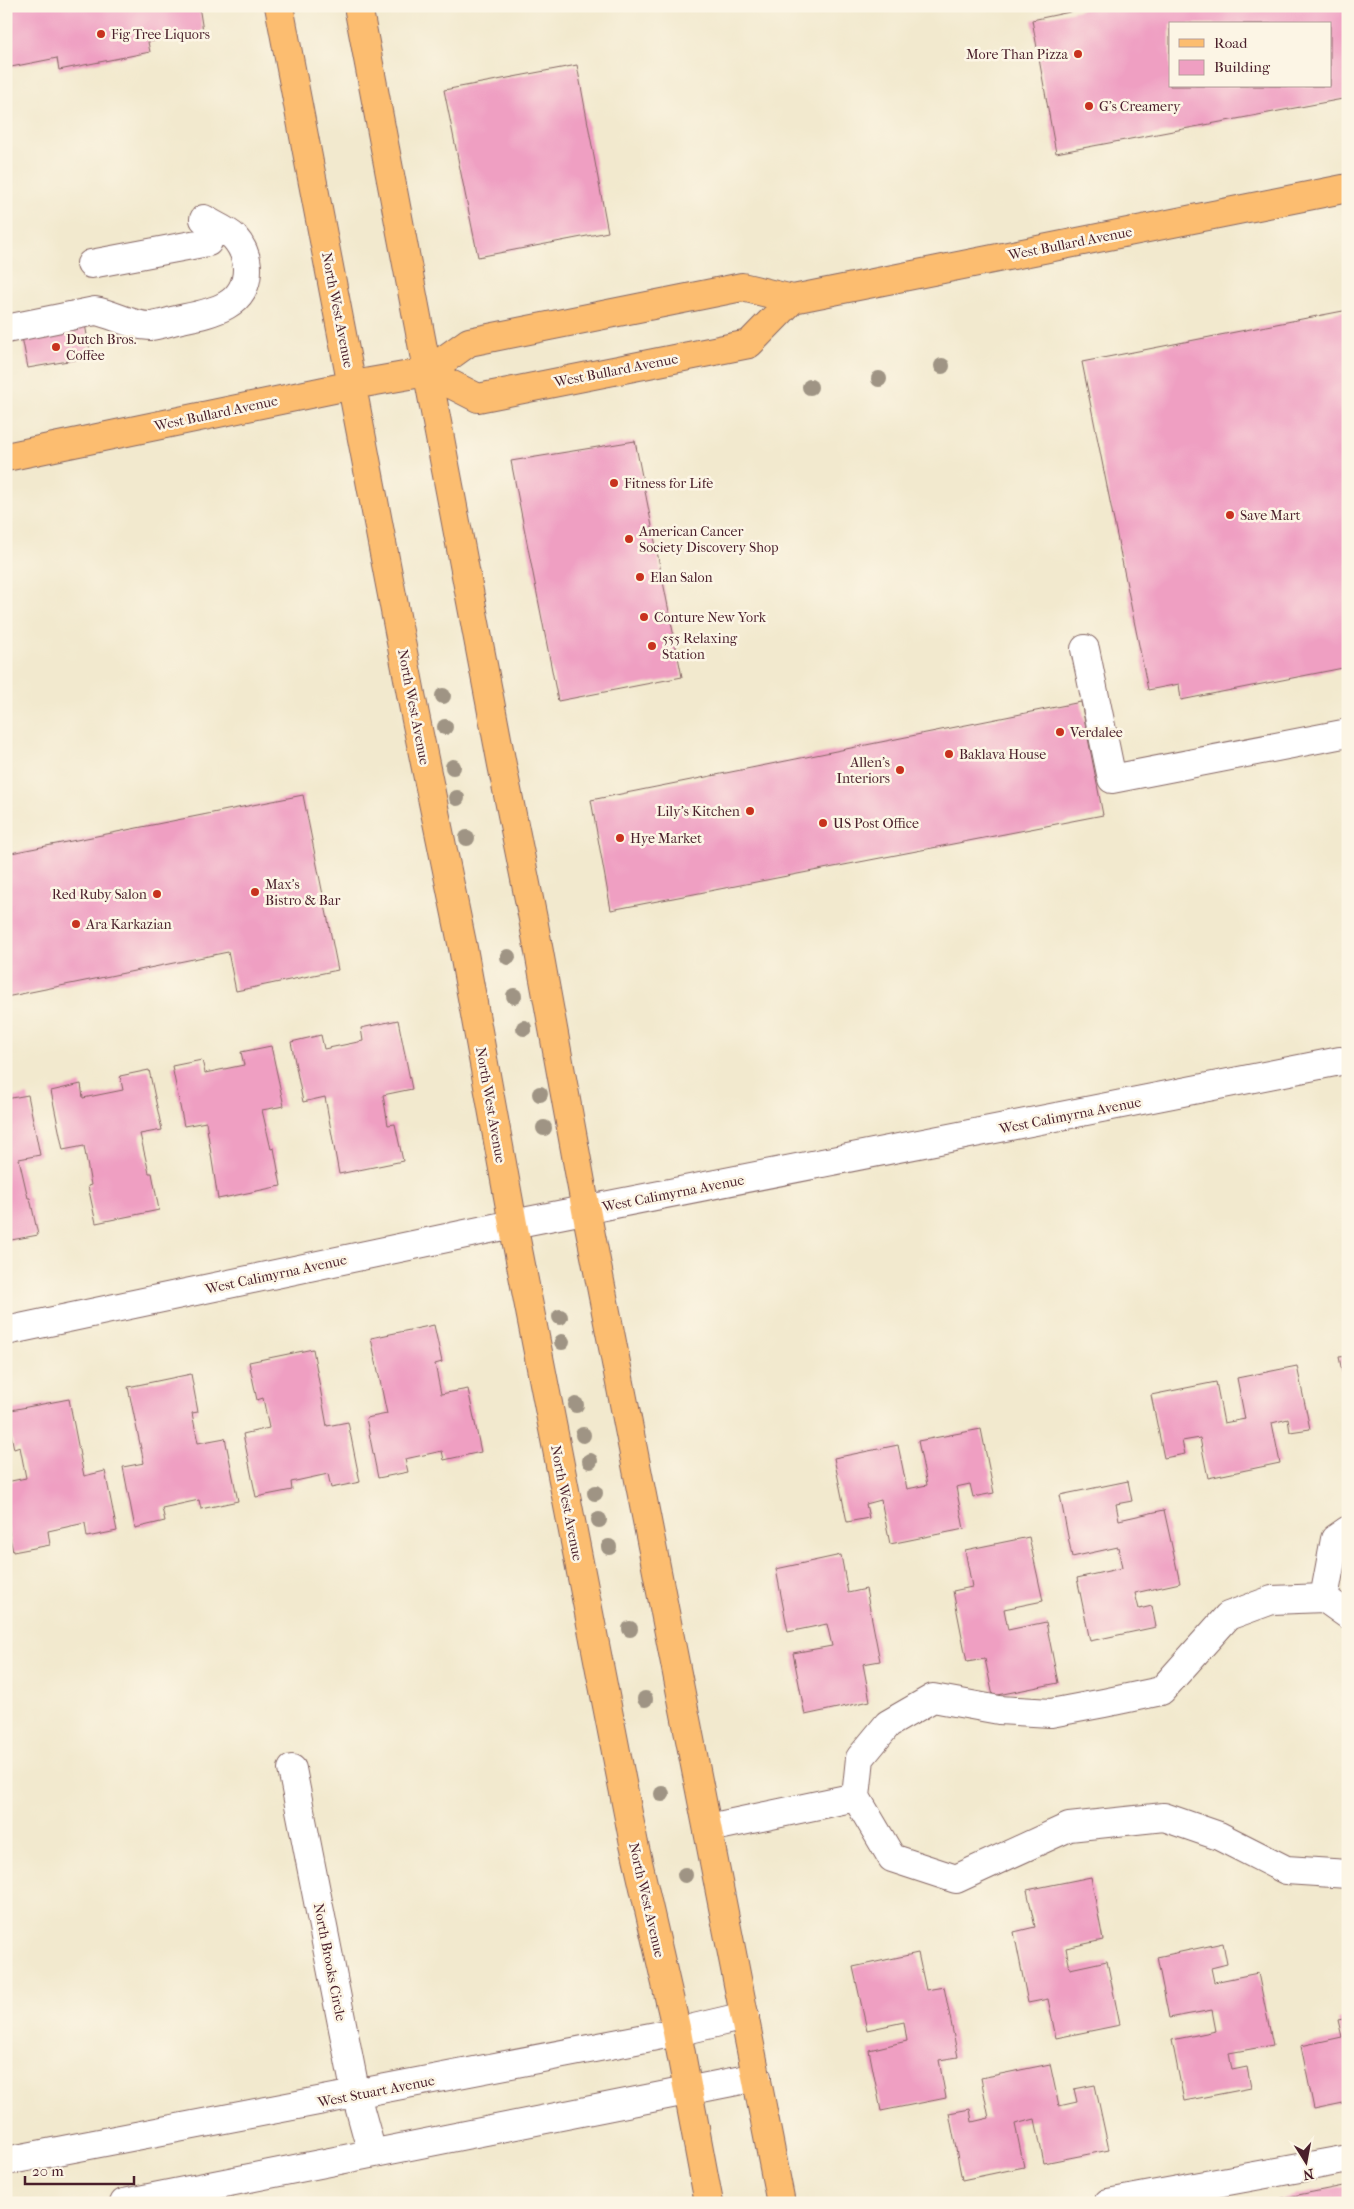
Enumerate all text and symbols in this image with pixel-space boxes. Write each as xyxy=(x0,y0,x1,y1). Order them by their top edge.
legend xyxy=(1169,22,1332,88)
place label: Fig Tree Liquors xyxy=(111,26,210,43)
marker: Fig Tree Liquors xyxy=(95,28,107,40)
text: Road xyxy=(1214,34,1248,52)
place label: More Than Pizza xyxy=(966,46,1069,63)
marker: More Than Pizza xyxy=(1072,48,1084,60)
text: Building xyxy=(1214,58,1271,76)
place label: G's Creamery xyxy=(1099,98,1181,115)
marker: G's Creamery xyxy=(1083,100,1095,112)
street label: West Bullard Avenue xyxy=(1006,223,1134,264)
street label: North West Avenue xyxy=(318,251,357,369)
place label: Dutch Bros. Coffee xyxy=(66,331,137,364)
marker: Dutch Bros. Coffee xyxy=(50,341,62,353)
street label: West Bullard Avenue xyxy=(552,350,680,391)
street label: West Bullard Avenue xyxy=(152,392,279,435)
place label: Fitness for Life xyxy=(624,475,713,492)
marker: Fitness for Life xyxy=(608,477,620,489)
place label: Save Mart xyxy=(1240,507,1300,524)
marker: Save Mart xyxy=(1224,509,1236,521)
place label: American Cancer Society Discovery Shop xyxy=(638,523,779,556)
marker: American Cancer Society Discovery Shop xyxy=(623,533,635,545)
place label: Elan Salon xyxy=(650,569,713,586)
marker: Elan Salon xyxy=(634,571,646,583)
place label: Conture New York xyxy=(654,609,767,626)
marker: Conture New York xyxy=(638,611,650,623)
place label: 555 Relaxing Station xyxy=(662,630,738,663)
marker: 555 Relaxing Station xyxy=(646,640,658,652)
street label: North West Avenue xyxy=(394,648,433,766)
place label: Verdalee xyxy=(1069,724,1123,741)
marker: Verdalee xyxy=(1054,726,1066,738)
place label: Baklava House xyxy=(959,746,1046,763)
marker: Baklava House xyxy=(943,748,955,760)
place label: Allen's Interiors xyxy=(836,754,890,787)
marker: Allen's Interiors xyxy=(894,764,906,776)
place label: Lily's Kitchen xyxy=(657,803,740,820)
marker: Lily's Kitchen xyxy=(744,805,756,817)
place label: US Post Office xyxy=(833,815,919,832)
marker: US Post Office xyxy=(817,817,829,829)
place label: Hye Market xyxy=(630,830,702,847)
marker: Hye Market xyxy=(614,832,626,844)
place label: Max's Bistro & Bar xyxy=(265,876,340,909)
place label: Red Ruby Salon xyxy=(52,886,147,903)
marker: Max's Bistro & Bar xyxy=(249,886,261,898)
marker: Red Ruby Salon xyxy=(151,888,163,900)
place label: Ara Karkazian xyxy=(85,916,172,933)
marker: Ara Karkazian xyxy=(70,918,82,930)
street label: North West Avenue xyxy=(472,1046,509,1164)
street label: West Calimyrna Avenue xyxy=(997,1093,1143,1138)
street label: West Calimyrna Avenue xyxy=(600,1171,746,1216)
street label: West Calimyrna Avenue xyxy=(203,1251,348,1298)
street label: North West Avenue xyxy=(547,1444,586,1562)
street label: North West Avenue xyxy=(625,1841,668,1959)
street label: North Brooks Circle xyxy=(310,1902,349,2023)
street label: West Stuart Avenue xyxy=(315,2072,436,2111)
north arrow xyxy=(1282,2136,1332,2186)
scale bar xyxy=(25,2154,134,2186)
text: 20 m xyxy=(32,2162,64,2180)
text: N xyxy=(1301,2165,1315,2184)

